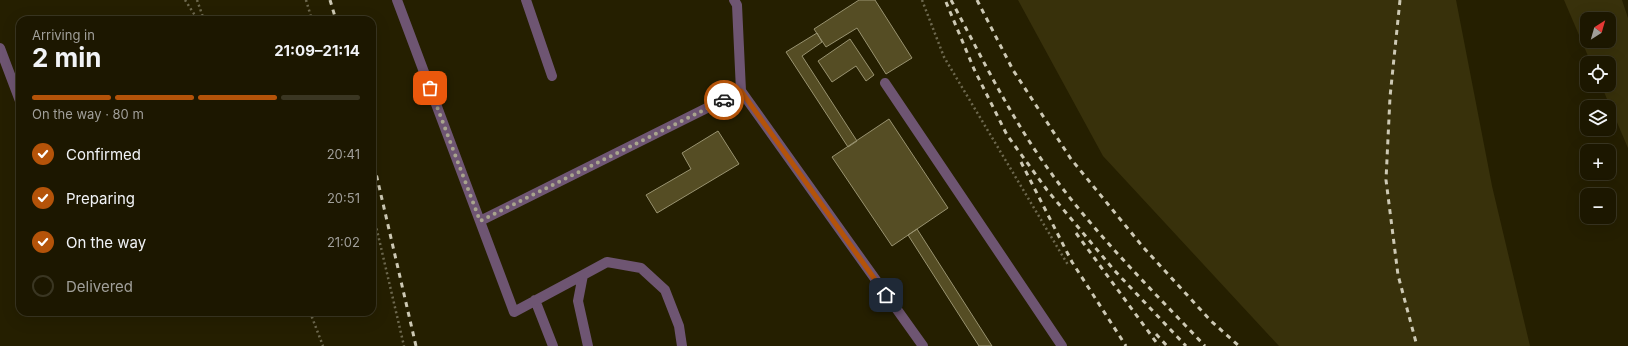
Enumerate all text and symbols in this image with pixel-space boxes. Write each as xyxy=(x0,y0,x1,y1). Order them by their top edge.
north arrow xyxy=(1580,12,1616,48)
map controls xyxy=(1580,12,1616,224)
text: Arriving in xyxy=(32,27,95,43)
text: 21:09–21:14 xyxy=(274,41,360,60)
text: 2 min xyxy=(32,42,102,73)
button: locate xyxy=(1580,56,1616,92)
pin xyxy=(413,71,447,105)
icon: bag xyxy=(419,77,441,99)
courier xyxy=(704,80,744,120)
icon: car xyxy=(713,89,735,111)
button: layers xyxy=(1580,100,1616,136)
text: On the way · 80 m xyxy=(32,106,144,122)
icon: check xyxy=(32,143,54,165)
button: + xyxy=(1580,144,1616,180)
text: Confirmed xyxy=(66,145,141,164)
text: 20:41 xyxy=(327,146,360,162)
icon: check xyxy=(32,187,54,209)
button: − xyxy=(1580,188,1616,224)
text: Preparing xyxy=(66,189,135,208)
text: 20:51 xyxy=(327,190,360,206)
icon: check xyxy=(32,231,54,253)
text: On the way xyxy=(66,233,146,252)
text: 21:02 xyxy=(327,234,360,250)
text: Delivered xyxy=(66,277,133,296)
pin xyxy=(869,278,903,312)
icon: home xyxy=(875,284,897,306)

